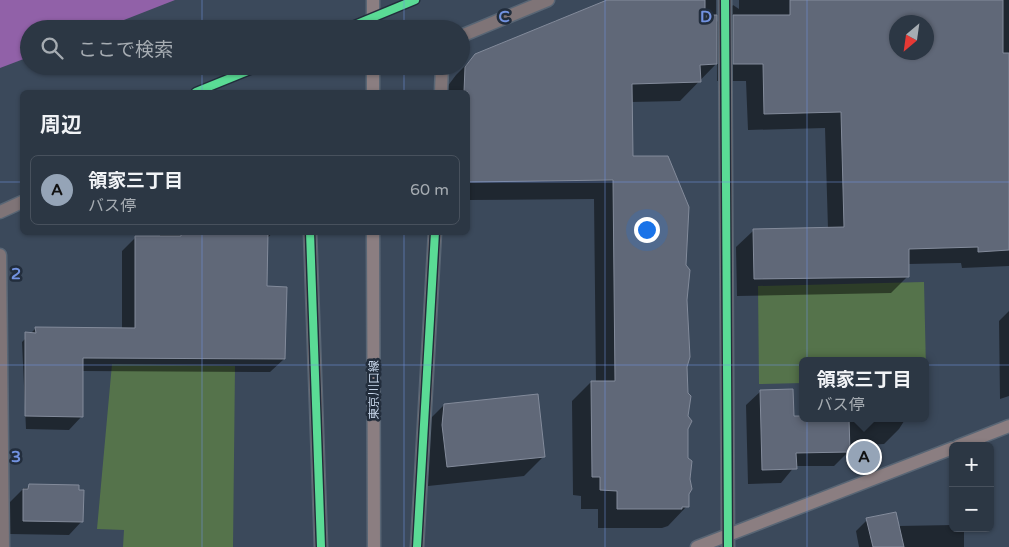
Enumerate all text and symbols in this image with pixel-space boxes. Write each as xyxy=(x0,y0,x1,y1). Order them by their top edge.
text: C xyxy=(498,7,510,27)
text: D xyxy=(700,7,712,27)
north arrow xyxy=(889,15,934,60)
search box xyxy=(20,20,470,75)
icon: search xyxy=(38,34,66,62)
text: ここで検索 xyxy=(78,39,173,61)
text: 周辺 xyxy=(40,113,82,138)
text: 領家三丁目 xyxy=(88,170,183,192)
text: A xyxy=(51,180,63,200)
text: 60 m xyxy=(410,180,449,200)
text: バス停 xyxy=(88,196,136,216)
your location xyxy=(634,217,660,243)
text: 2 xyxy=(11,264,21,284)
popup xyxy=(799,357,929,422)
street label: 東京川口線 xyxy=(367,360,381,420)
text: 領家三丁目 xyxy=(816,369,912,391)
text: バス停 xyxy=(816,395,865,415)
pin: A xyxy=(848,438,880,476)
map controls xyxy=(949,442,994,532)
button: + xyxy=(949,442,994,487)
text: 3 xyxy=(11,447,21,467)
button: − xyxy=(949,487,994,532)

